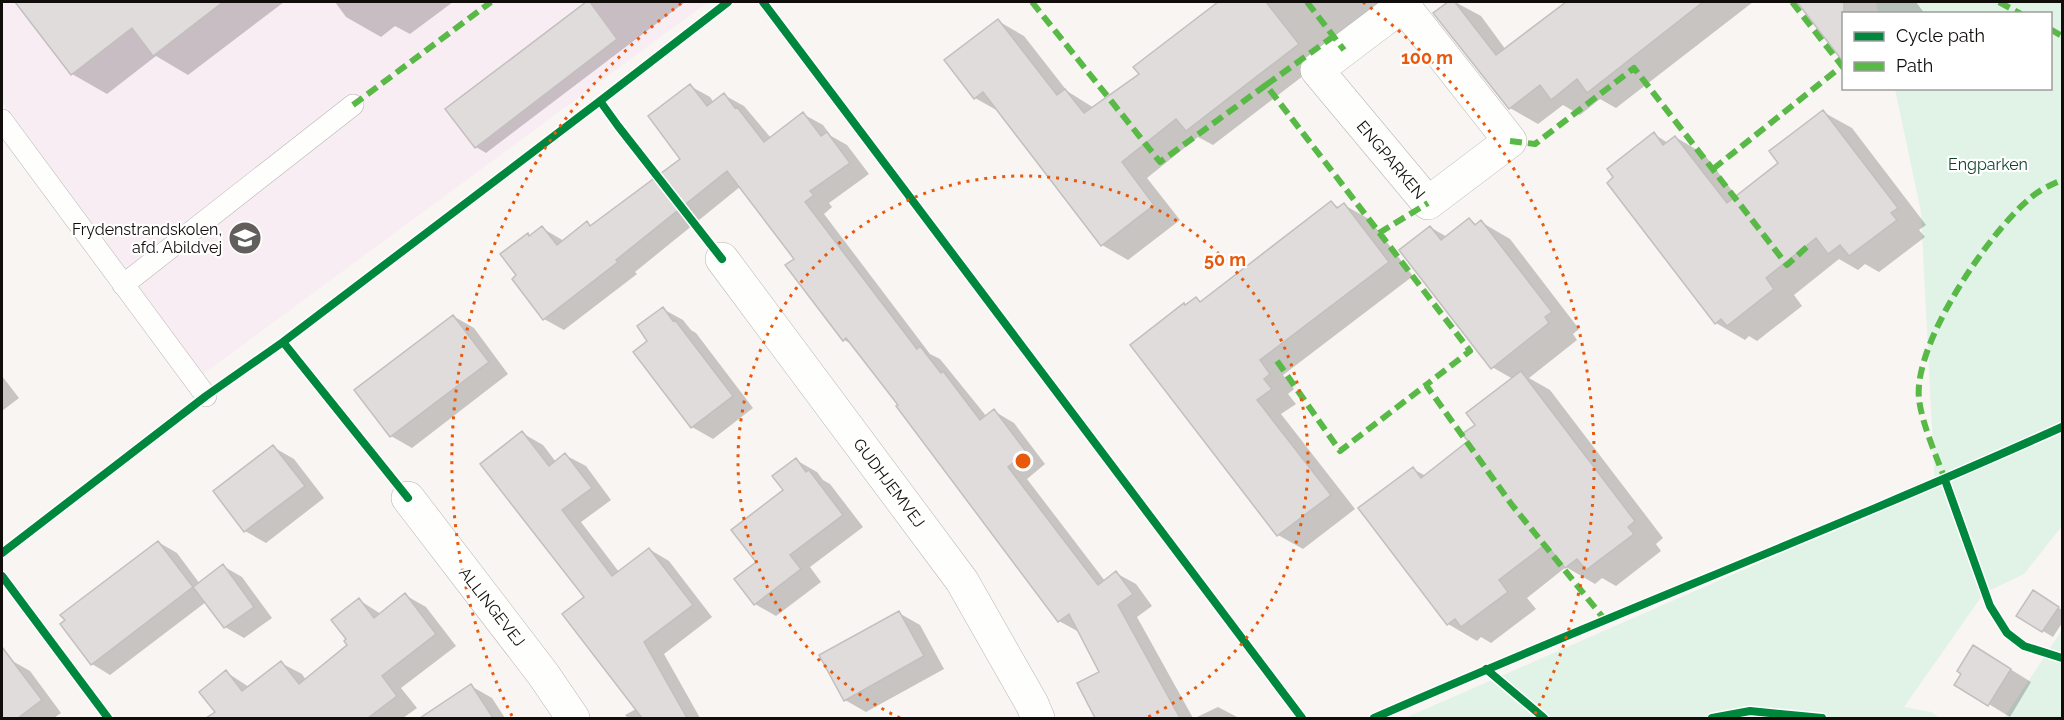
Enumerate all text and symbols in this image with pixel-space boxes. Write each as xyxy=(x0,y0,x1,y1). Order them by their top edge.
legend xyxy=(1842,12,2052,90)
text: Cycle path xyxy=(1896,25,1985,46)
text: 100 m xyxy=(1401,47,1453,68)
text: Path xyxy=(1896,55,1933,76)
street label: ENGPARKEN xyxy=(1353,117,1429,203)
park label: Engparken xyxy=(1948,155,2028,174)
place label: Frydenstrandskolen, afd. Abildvej xyxy=(72,220,222,257)
school or university icon: Frydenstrandskolen, afd. Abildvej xyxy=(227,220,263,256)
text: 50 m xyxy=(1204,249,1246,270)
street label: GUDHJEMVEJ xyxy=(849,435,929,531)
centre of rings xyxy=(1013,451,1033,471)
street label: ALLINGEVEJ xyxy=(455,564,529,650)

